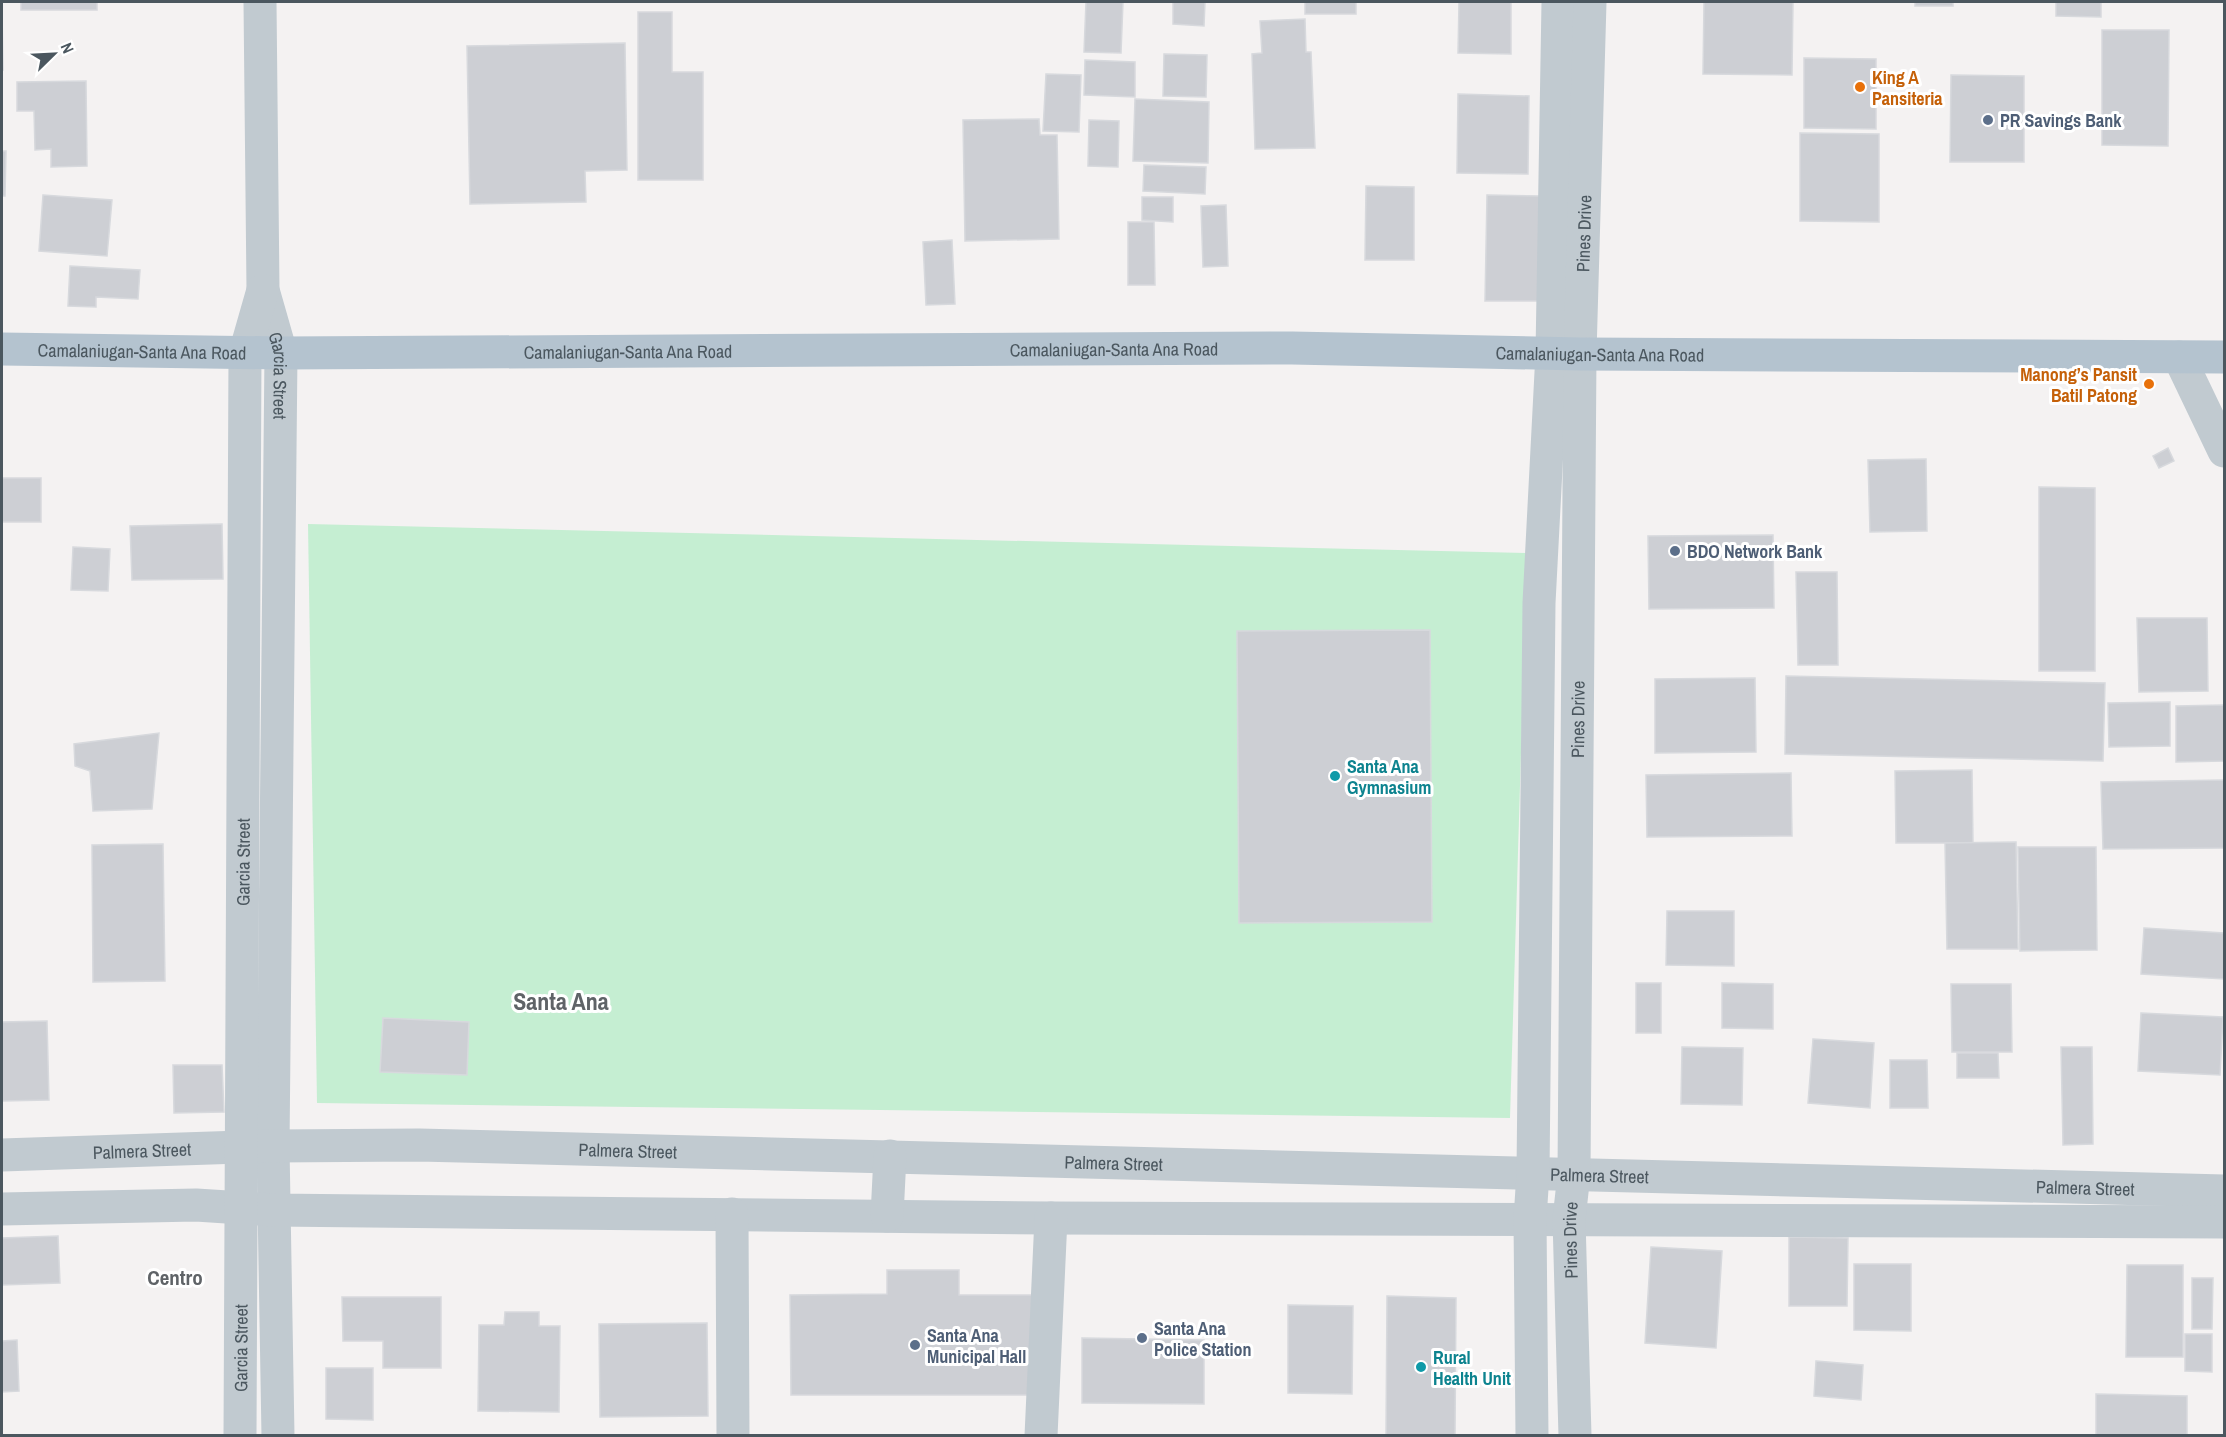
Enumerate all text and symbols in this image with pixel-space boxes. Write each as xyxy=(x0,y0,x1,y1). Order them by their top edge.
north arrow xyxy=(24,24,84,84)
text: N xyxy=(56,39,80,57)
place label: King A Pansiteria xyxy=(1872,65,1943,111)
marker: King A Pansiteria xyxy=(1853,80,1867,94)
place label: PR Savings Bank xyxy=(2000,108,2122,133)
marker: PR Savings Bank xyxy=(1981,113,1995,127)
street label: Pines Drive xyxy=(1570,194,1597,272)
street label: Garcia Street xyxy=(263,329,294,420)
street label: Camalaniugan-Santa Ana Road xyxy=(1010,336,1218,362)
street label: Camalaniugan-Santa Ana Road xyxy=(37,337,246,365)
street label: Camalaniugan-Santa Ana Road xyxy=(524,338,732,364)
street label: Camalaniugan-Santa Ana Road xyxy=(1495,340,1704,367)
place label: Manong’s Pansit Batil Patong xyxy=(2020,362,2137,408)
marker: Manong’s Pansit Batil Patong xyxy=(2142,377,2156,391)
place label: BDO Network Bank xyxy=(1687,539,1823,564)
marker: BDO Network Bank xyxy=(1668,544,1682,558)
street label: Pines Drive xyxy=(1565,681,1590,758)
place label: Santa Ana Gymnasium xyxy=(1347,754,1432,800)
marker: Santa Ana Gymnasium xyxy=(1328,769,1342,783)
street label: Garcia Street xyxy=(230,818,255,906)
district label: Santa Ana xyxy=(513,985,609,1017)
street label: Palmera Street xyxy=(92,1136,192,1164)
street label: Palmera Street xyxy=(578,1137,677,1164)
street label: Palmera Street xyxy=(1064,1149,1163,1176)
street label: Palmera Street xyxy=(1550,1161,1649,1189)
street label: Palmera Street xyxy=(2036,1174,2135,1201)
street label: Pines Drive xyxy=(1556,1200,1583,1279)
district label: Centro xyxy=(147,1263,203,1292)
street label: Garcia Street xyxy=(228,1304,253,1392)
place label: Santa Ana Police Station xyxy=(1154,1316,1252,1362)
place label: Santa Ana Municipal Hall xyxy=(927,1323,1026,1369)
marker: Santa Ana Police Station xyxy=(1135,1331,1149,1345)
marker: Santa Ana Municipal Hall xyxy=(908,1338,922,1352)
place label: Rural Health Unit xyxy=(1433,1345,1511,1391)
marker: Rural Health Unit xyxy=(1414,1360,1428,1374)

